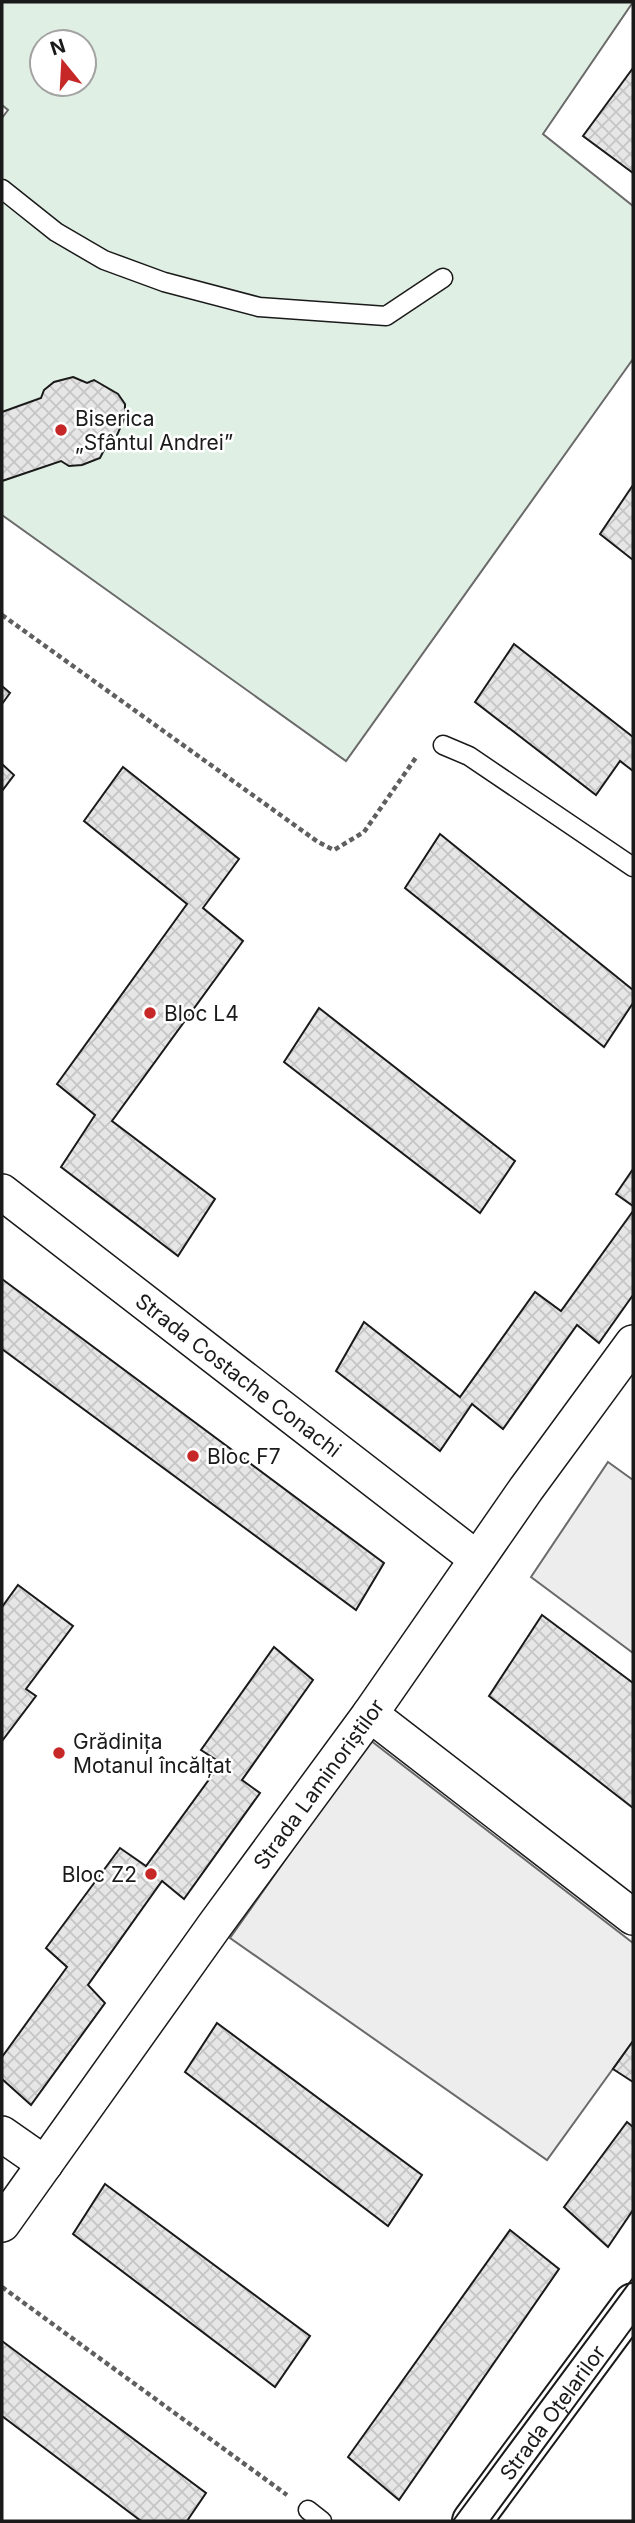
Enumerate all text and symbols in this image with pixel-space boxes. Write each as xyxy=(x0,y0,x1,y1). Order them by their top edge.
north arrow xyxy=(28,28,98,98)
text: N xyxy=(47,34,68,60)
place label: Biserica „Sfântul Andrei” xyxy=(75,406,233,455)
marker: Biserica „Sfântul Andrei” xyxy=(53,422,69,438)
place label: Bloc L4 xyxy=(164,1001,239,1026)
marker: Bloc L4 xyxy=(142,1005,158,1021)
street label: Strada Costache Conachi xyxy=(131,1288,346,1462)
place label: Bloc F7 xyxy=(207,1444,281,1469)
marker: Bloc F7 xyxy=(185,1448,201,1464)
street label: Strada Laminoriștilor xyxy=(248,1694,389,1874)
place label: Grădinița Motanul încălțat xyxy=(73,1729,232,1778)
marker: Grădinița Motanul încălțat xyxy=(51,1745,67,1761)
place label: Bloc Z2 xyxy=(62,1862,137,1887)
marker: Bloc Z2 xyxy=(143,1866,159,1882)
street label: Strada Oțelarilor xyxy=(494,2340,610,2485)

